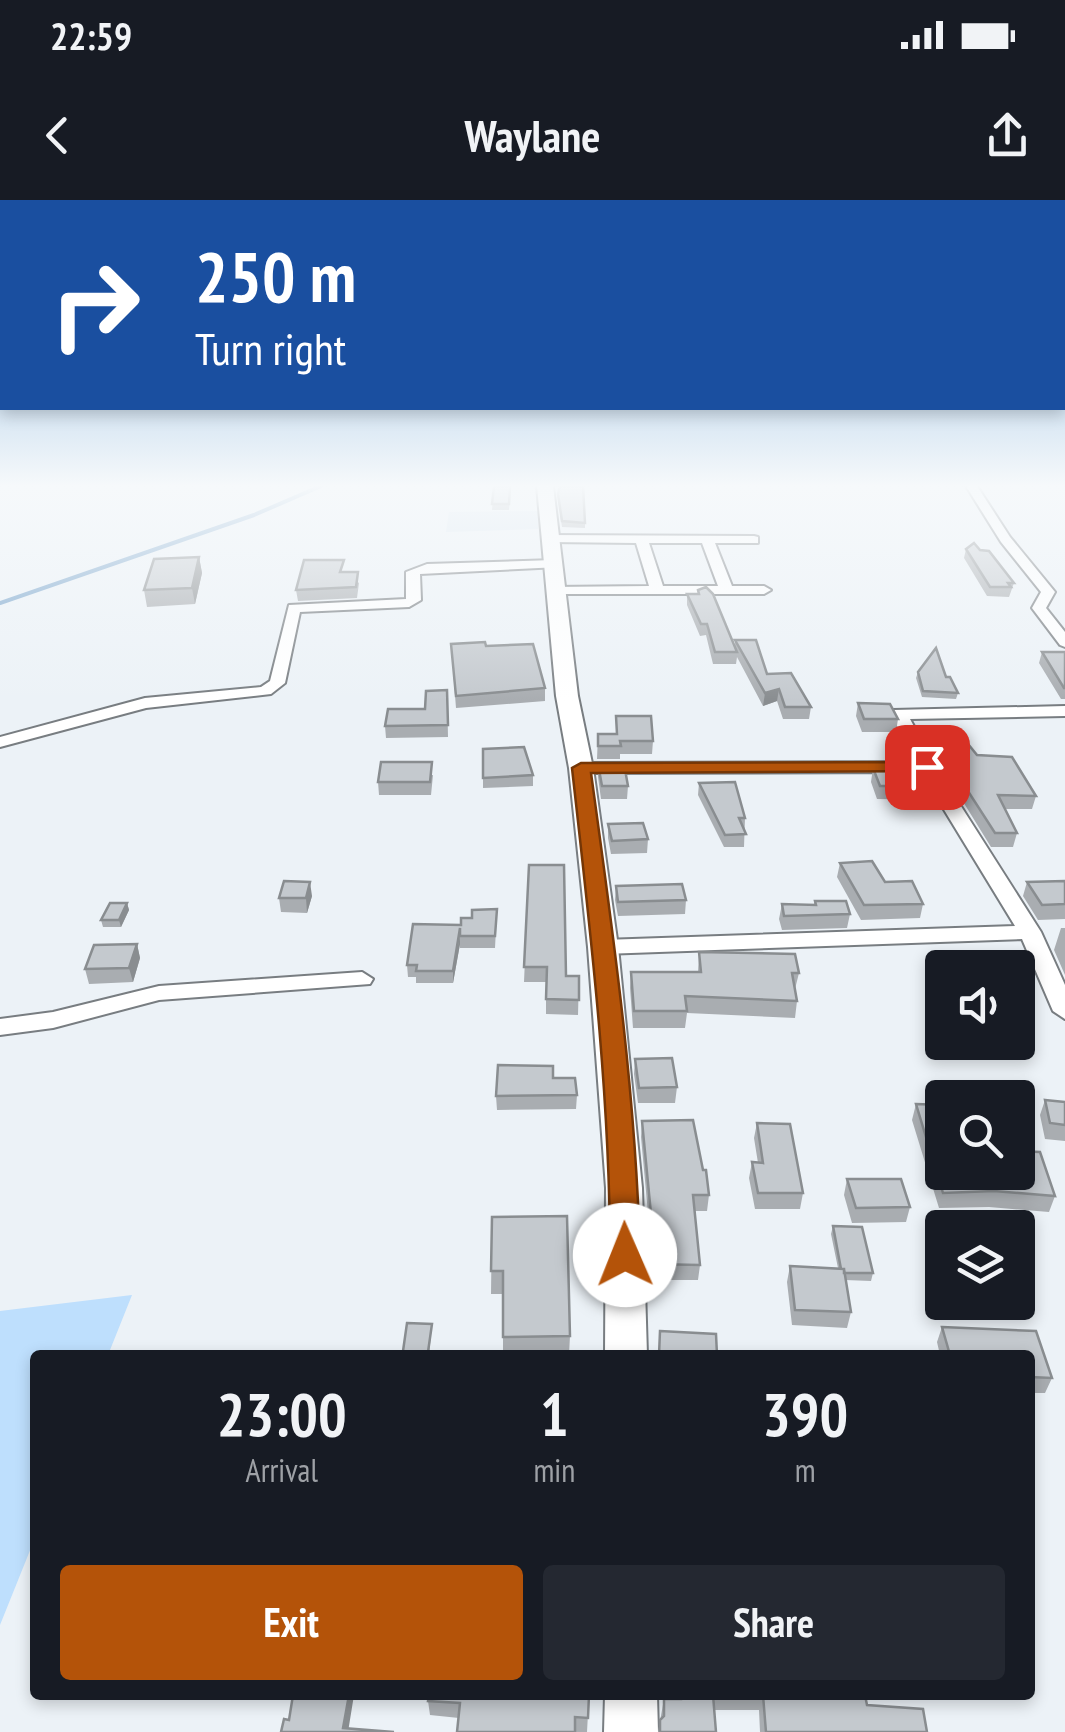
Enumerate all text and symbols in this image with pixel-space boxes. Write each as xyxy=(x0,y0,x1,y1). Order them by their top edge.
text: 22:59 xyxy=(50,11,132,60)
text: Waylane xyxy=(465,106,601,164)
icon: back xyxy=(30,108,85,163)
icon: share xyxy=(980,108,1035,163)
text: 250 m xyxy=(195,231,356,321)
icon: right xyxy=(30,240,160,370)
text: Turn right xyxy=(195,319,346,377)
pin xyxy=(885,725,970,810)
icon: arrive xyxy=(900,740,955,795)
map controls xyxy=(925,950,1035,1320)
button: sound xyxy=(925,950,1035,1060)
button: search xyxy=(925,1080,1035,1190)
position arrow xyxy=(573,1203,677,1307)
button: layers xyxy=(925,1210,1035,1320)
text: 23:00 xyxy=(217,1375,347,1453)
text: 1 xyxy=(540,1375,569,1453)
text: 390 xyxy=(762,1375,848,1453)
text: Arrival xyxy=(246,1449,318,1491)
text: min xyxy=(533,1449,575,1491)
text: m xyxy=(795,1449,816,1491)
button: Exit xyxy=(60,1565,523,1680)
button: Share xyxy=(543,1565,1005,1680)

